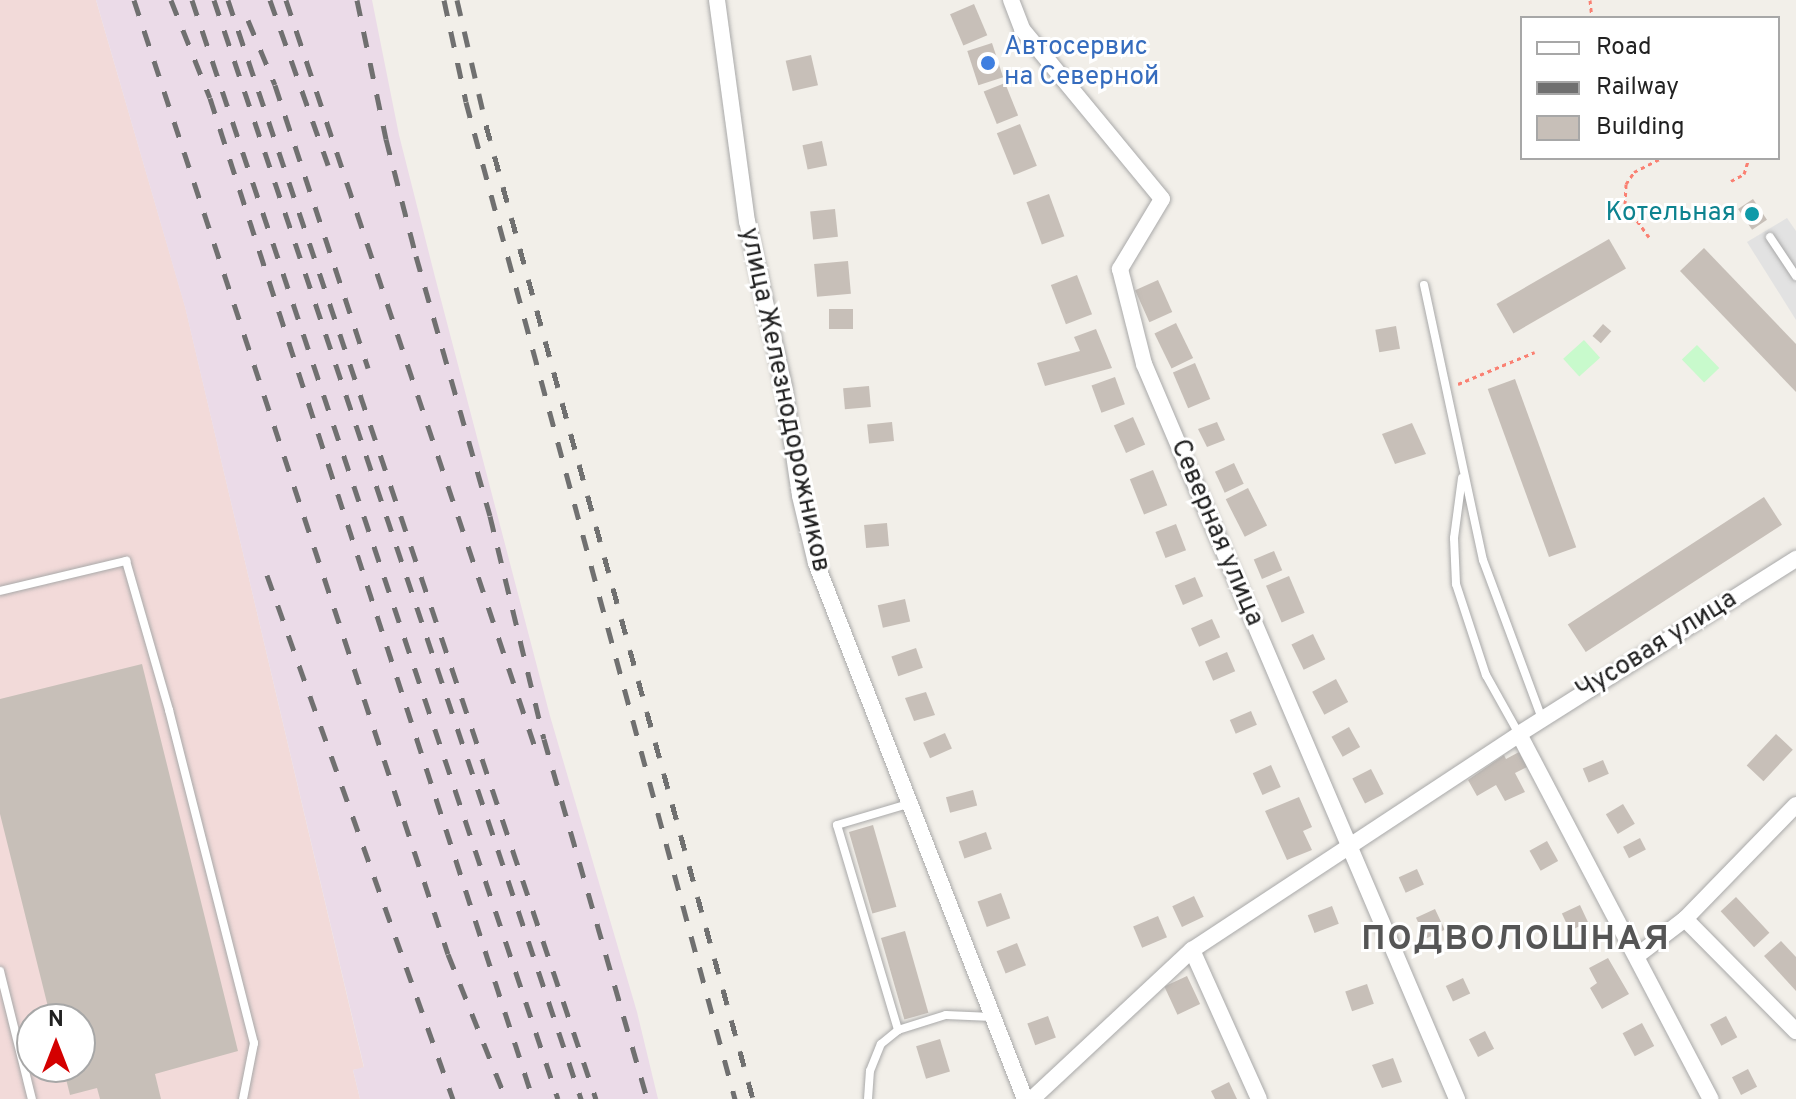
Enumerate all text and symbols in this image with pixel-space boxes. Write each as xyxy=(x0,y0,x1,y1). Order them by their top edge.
legend xyxy=(1520,16,1780,160)
place label: Автосервис на Северной xyxy=(1004,32,1159,94)
text: Road xyxy=(1596,33,1652,63)
marker: Автосервис на Северной xyxy=(979,54,997,72)
text: Railway xyxy=(1596,73,1679,103)
text: Building xyxy=(1596,113,1685,143)
place label: Котельная xyxy=(1605,198,1736,230)
marker: Котельная xyxy=(1743,205,1761,223)
street label: улица Железнодорожников xyxy=(732,225,836,575)
street label: Северная улица xyxy=(1163,435,1269,631)
street label: Чусовая улица xyxy=(1571,584,1743,708)
district label: ПОДВОЛОШНАЯ xyxy=(1361,921,1671,961)
north arrow xyxy=(16,1003,96,1083)
text: N xyxy=(48,1007,64,1034)

